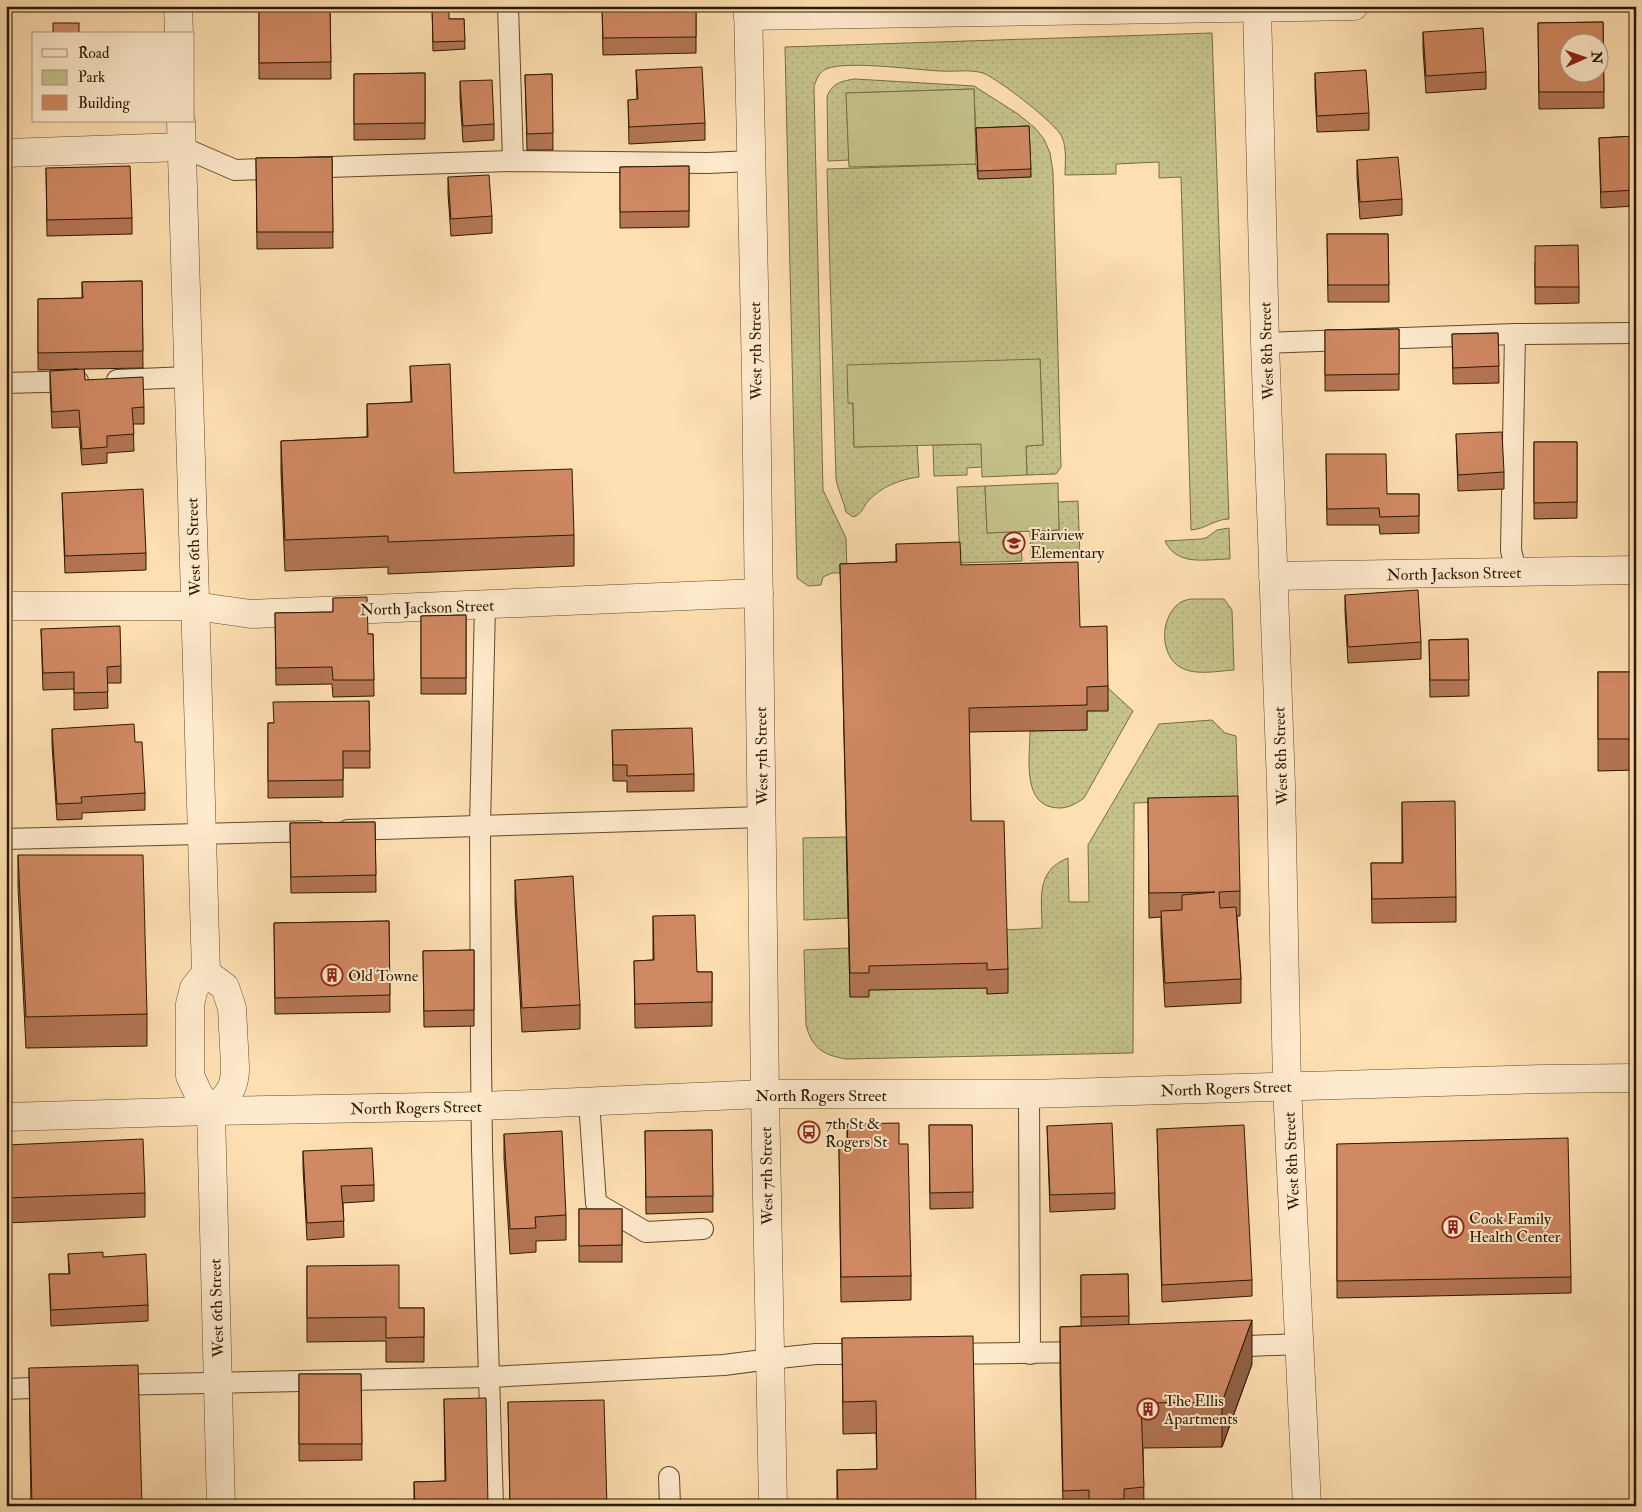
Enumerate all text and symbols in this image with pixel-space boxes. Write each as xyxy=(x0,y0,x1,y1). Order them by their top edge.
legend xyxy=(32,32,195,122)
north arrow xyxy=(1560,32,1610,82)
text: Road xyxy=(78,44,110,63)
text: N xyxy=(1588,50,1605,65)
text: Park xyxy=(78,68,105,87)
text: Building xyxy=(78,94,130,113)
street label: West 8th Street xyxy=(1255,301,1279,402)
street label: West 7th Street xyxy=(745,302,767,401)
street label: West 6th Street xyxy=(182,497,206,598)
place label: Fairview Elementary xyxy=(1030,525,1105,563)
school or university icon: Fairview Elementary xyxy=(1002,531,1026,555)
street label: North Jackson Street xyxy=(1387,563,1522,586)
street label: North Jackson Street xyxy=(359,596,495,621)
street label: West 8th Street xyxy=(1269,706,1293,807)
street label: West 7th Street xyxy=(751,707,773,806)
building icon: Old Towne xyxy=(320,963,344,987)
place label: Old Towne xyxy=(348,966,419,986)
street label: North Rogers Street xyxy=(1160,1077,1292,1101)
street label: North Rogers Street xyxy=(755,1086,887,1106)
street label: North Rogers Street xyxy=(350,1097,482,1119)
street label: West 8th Street xyxy=(1279,1111,1305,1212)
place label: 7th St & Rogers St xyxy=(825,1114,887,1152)
bus stop icon: 7th St & Rogers St xyxy=(797,1120,821,1144)
street label: West 7th Street xyxy=(756,1127,778,1226)
place label: Cook Family Health Center xyxy=(1469,1209,1561,1247)
building icon: Cook Family Health Center xyxy=(1441,1215,1465,1239)
street label: West 6th Street xyxy=(205,1258,229,1359)
place label: The Ellis Apartments xyxy=(1163,1391,1238,1430)
building icon: The Ellis Apartments xyxy=(1136,1397,1160,1421)

